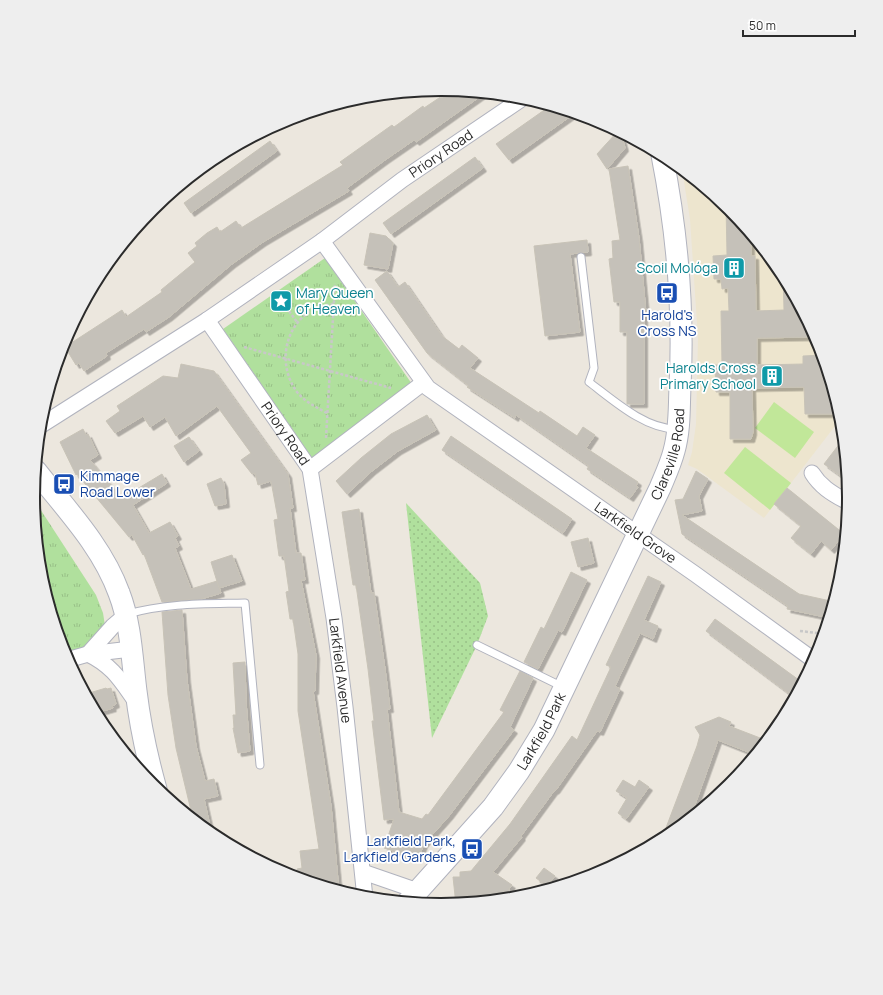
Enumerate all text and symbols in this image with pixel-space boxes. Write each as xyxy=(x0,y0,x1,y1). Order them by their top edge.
scale bar xyxy=(743,12,855,38)
text: 50 m xyxy=(749,17,776,34)
street label: Priory Road xyxy=(405,125,476,182)
building icon: Scoil Mológa xyxy=(721,255,747,281)
place label: Scoil Mológa xyxy=(637,258,718,277)
bus stop icon: Harold's Cross NS xyxy=(654,280,680,306)
place label: Mary Queen of Heaven xyxy=(296,283,374,318)
place icon: Mary Queen of Heaven xyxy=(268,288,294,314)
place label: Harold's Cross NS xyxy=(638,305,697,340)
place label: Harolds Cross Primary School xyxy=(660,358,756,393)
building icon: Harolds Cross Primary School xyxy=(759,363,785,389)
street label: Priory Road xyxy=(257,398,315,469)
street label: Clareville Road xyxy=(646,408,688,503)
place label: Kimmage Road Lower xyxy=(80,466,155,501)
bus stop icon: Kimmage Road Lower xyxy=(51,471,77,497)
street label: Larkfield Grove xyxy=(591,497,680,567)
street label: Larkfield Avenue xyxy=(325,617,357,724)
street label: Larkfield Park xyxy=(512,688,570,773)
place label: Larkfield Park, Larkfield Gardens xyxy=(344,831,456,866)
bus stop icon: Larkfield Park, Larkfield Gardens xyxy=(459,836,485,862)

